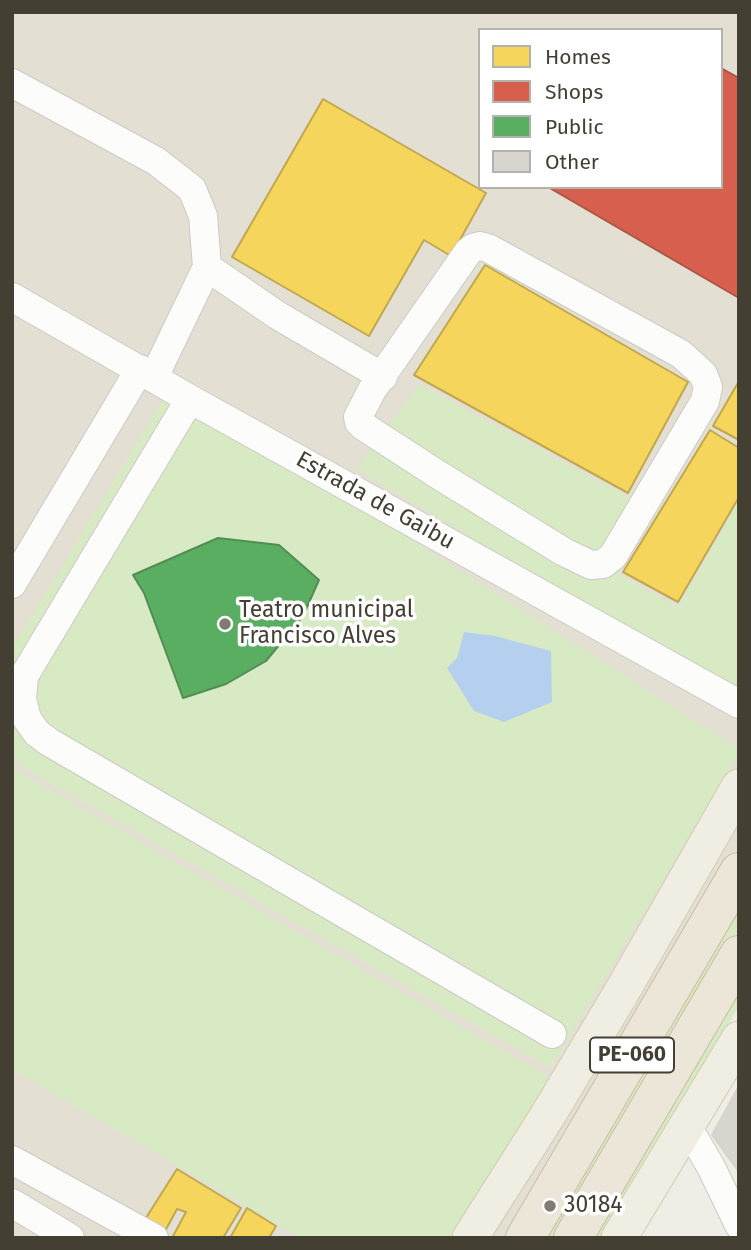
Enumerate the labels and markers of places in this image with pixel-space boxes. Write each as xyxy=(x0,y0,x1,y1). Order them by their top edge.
place label: Teatro municipal Francisco Alves xyxy=(239,597,413,651)
marker: Teatro municipal Francisco Alves xyxy=(217,616,233,632)
place label: 30184 xyxy=(564,1192,623,1220)
marker: 30184 xyxy=(542,1198,558,1214)

